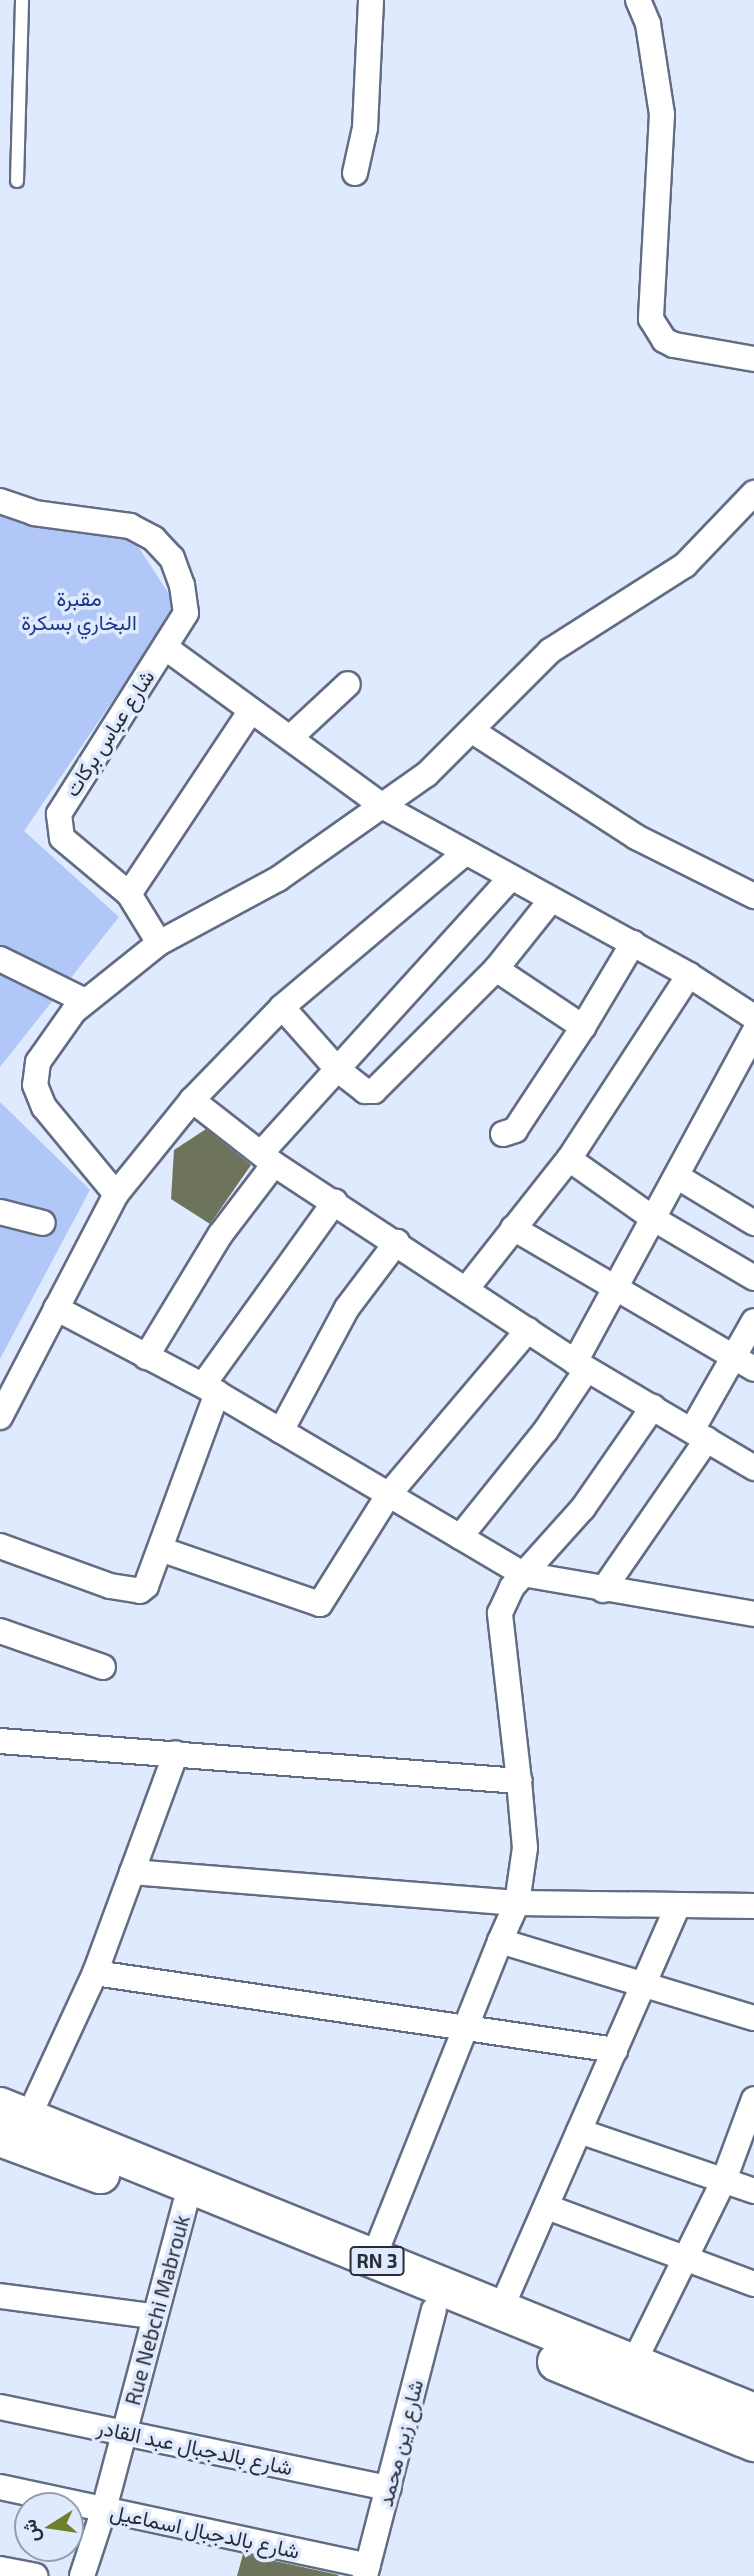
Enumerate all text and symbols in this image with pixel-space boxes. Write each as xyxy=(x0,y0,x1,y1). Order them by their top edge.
park label: مقبرة البخاري بسكرة xyxy=(21,585,137,635)
street label: شارع عباس بركات xyxy=(59,665,159,801)
street label: Rue Nebchi Mabrouk xyxy=(119,2212,195,2408)
road number: RN 3 xyxy=(349,2246,405,2276)
street label: شارع زين محمد xyxy=(372,2377,428,2509)
street label: شارع بالدجبال عبد القادر xyxy=(95,2414,295,2480)
north arrow xyxy=(14,2492,84,2562)
street label: شارع بالدجبال اسماعيل xyxy=(108,2499,302,2563)
text: ش xyxy=(16,2517,44,2545)

